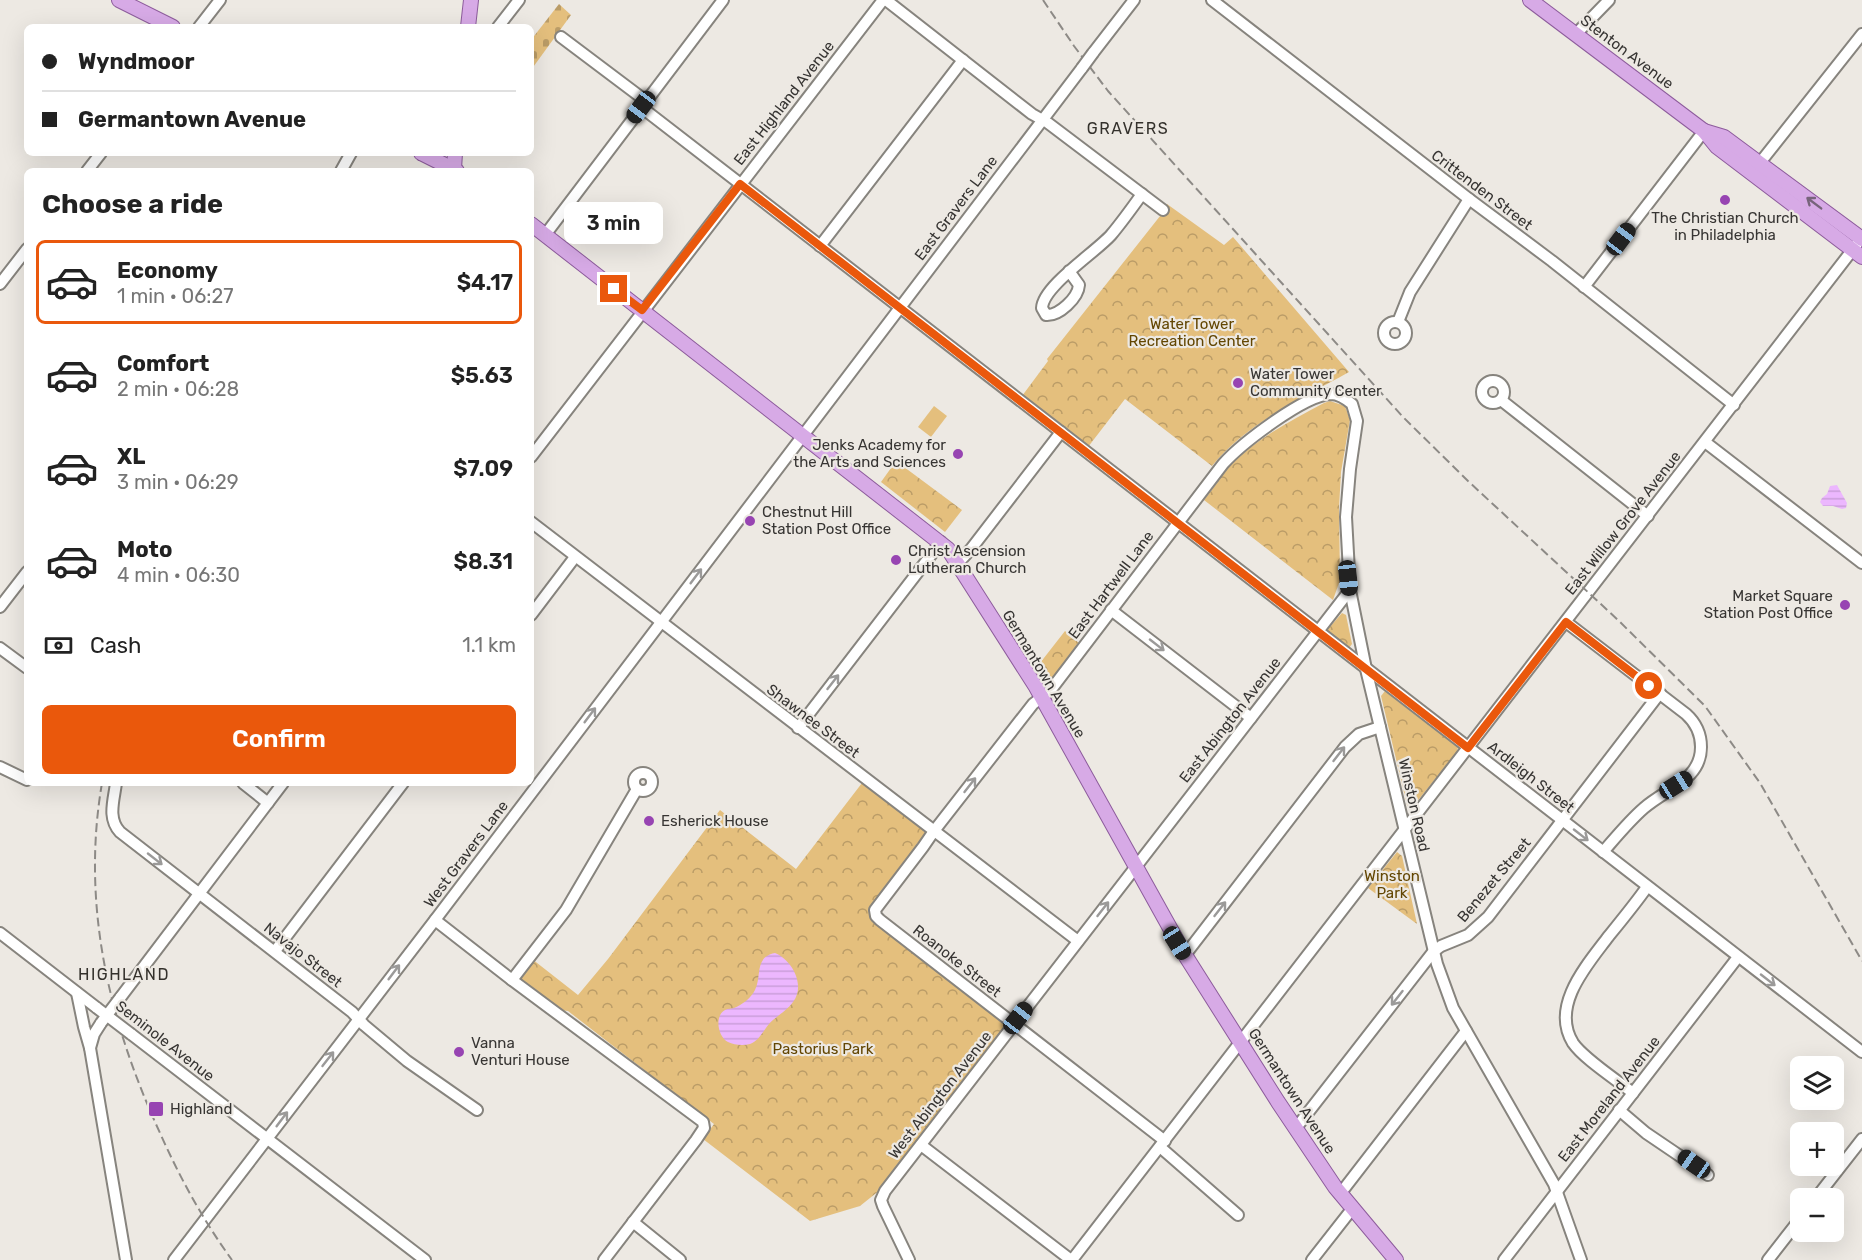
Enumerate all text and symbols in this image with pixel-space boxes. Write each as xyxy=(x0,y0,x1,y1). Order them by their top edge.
street label: Stenton Avenue xyxy=(1577,11,1677,93)
street label: East Highland Avenue xyxy=(730,37,838,169)
text: Wyndmoor xyxy=(78,48,194,75)
car xyxy=(623,87,659,127)
text: Germantown Avenue xyxy=(78,106,306,133)
district label: GRAVERS xyxy=(1087,119,1169,138)
street label: Crittenden Street xyxy=(1428,146,1536,234)
street label: East Gravers Lane xyxy=(911,152,1001,264)
text: Choose a ride xyxy=(42,188,223,220)
marker: The Christian Church in Philadelphia xyxy=(1718,193,1732,207)
one-way arrow xyxy=(1807,197,1823,209)
callout: 3 min xyxy=(564,202,664,244)
place label: The Christian Church in Philadelphia xyxy=(1651,209,1799,244)
text: 3 min xyxy=(587,211,640,235)
car xyxy=(1603,219,1639,259)
icon: car xyxy=(45,255,99,309)
text: Economy xyxy=(117,257,218,284)
text: $4.17 xyxy=(457,269,513,296)
route end xyxy=(600,275,627,302)
text: 1 min · 06:27 xyxy=(117,284,233,308)
park label: Water Tower Recreation Center xyxy=(1129,315,1256,350)
icon: car xyxy=(45,348,99,402)
text: Comfort xyxy=(117,350,209,377)
text: $5.63 xyxy=(451,362,513,389)
place label: Water Tower Community Center xyxy=(1250,365,1382,400)
marker: Water Tower Community Center xyxy=(1231,376,1245,390)
text: 2 min · 06:28 xyxy=(117,377,239,401)
place label: Jenks Academy for the Arts and Sciences xyxy=(793,436,946,471)
icon: car xyxy=(45,441,99,495)
text: XL xyxy=(117,443,145,470)
marker: Jenks Academy for the Arts and Sciences xyxy=(951,447,965,461)
street label: East Willow Grove Avenue xyxy=(1561,448,1685,598)
text: $7.09 xyxy=(453,455,513,482)
text: 3 min · 06:29 xyxy=(117,470,239,494)
place label: Chestnut Hill Station Post Office xyxy=(762,503,891,538)
marker: Chestnut Hill Station Post Office xyxy=(743,514,757,528)
street label: East Hartwell Lane xyxy=(1065,527,1157,643)
icon: car xyxy=(45,534,99,588)
text: Moto xyxy=(117,536,172,563)
place label: Christ Ascension Lutheran Church xyxy=(908,542,1026,577)
text: $8.31 xyxy=(454,548,513,575)
marker: Christ Ascension Lutheran Church xyxy=(889,553,903,567)
car xyxy=(1337,559,1359,597)
text: 4 min · 06:30 xyxy=(117,563,240,587)
one-way arrow xyxy=(690,568,703,584)
place label: Market Square Station Post Office xyxy=(1704,587,1833,622)
marker: Market Square Station Post Office xyxy=(1838,598,1852,612)
street label: Germantown Avenue xyxy=(999,607,1089,741)
icon: cash xyxy=(42,629,75,662)
text: Cash xyxy=(90,632,141,659)
text: 1.1 km xyxy=(462,633,516,657)
one-way arrow xyxy=(1149,639,1165,652)
street label: East Abington Avenue xyxy=(1175,654,1285,786)
route start xyxy=(1635,672,1662,699)
one-way arrow xyxy=(827,674,840,690)
street label: Shawnee Street xyxy=(763,680,863,762)
button: Confirm xyxy=(42,705,516,774)
one-way arrow xyxy=(583,707,596,723)
street label: Ardleigh Street xyxy=(1484,737,1578,817)
one-way arrow xyxy=(1333,746,1346,762)
street label: Winston Road xyxy=(1395,757,1433,853)
car xyxy=(1656,768,1696,802)
one-way arrow xyxy=(963,777,976,793)
street label: West Gravers Lane xyxy=(420,797,512,911)
place label: Esherick House xyxy=(661,812,769,830)
marker: Esherick House xyxy=(642,814,656,828)
one-way arrow xyxy=(1573,828,1589,841)
street label: Benezet Street xyxy=(1453,834,1535,926)
one-way arrow xyxy=(147,852,163,865)
park label: Winston Park xyxy=(1364,867,1420,902)
one-way arrow xyxy=(1097,901,1110,917)
one-way arrow xyxy=(1214,901,1227,917)
street label: Navajo Street xyxy=(260,919,346,991)
street label: Roanoke Street xyxy=(909,921,1005,1001)
car xyxy=(1160,923,1194,963)
one-way arrow xyxy=(388,964,401,980)
district label: HIGHLAND xyxy=(78,965,170,984)
one-way arrow xyxy=(1760,974,1776,987)
one-way arrow xyxy=(1391,989,1404,1005)
street label: Seminole Avenue xyxy=(112,997,218,1085)
car xyxy=(1000,998,1036,1038)
street label: Germantown Avenue xyxy=(1245,1025,1339,1157)
street label: West Abington Avenue xyxy=(885,1028,995,1162)
street label: East Moreland Avenue xyxy=(1554,1032,1664,1166)
place label: Vanna Venturi House xyxy=(471,1034,570,1069)
park label: Pastorius Park xyxy=(773,1040,874,1058)
marker: Vanna Venturi House xyxy=(452,1045,466,1059)
one-way arrow xyxy=(321,1051,334,1067)
map controls xyxy=(1790,1056,1844,1242)
button: layers xyxy=(1790,1056,1844,1110)
marker: Highland xyxy=(147,1100,165,1118)
place label: Highland xyxy=(170,1100,232,1118)
one-way arrow xyxy=(275,1111,288,1127)
button: + xyxy=(1790,1122,1844,1176)
car xyxy=(1674,1146,1714,1182)
button: − xyxy=(1790,1188,1844,1242)

